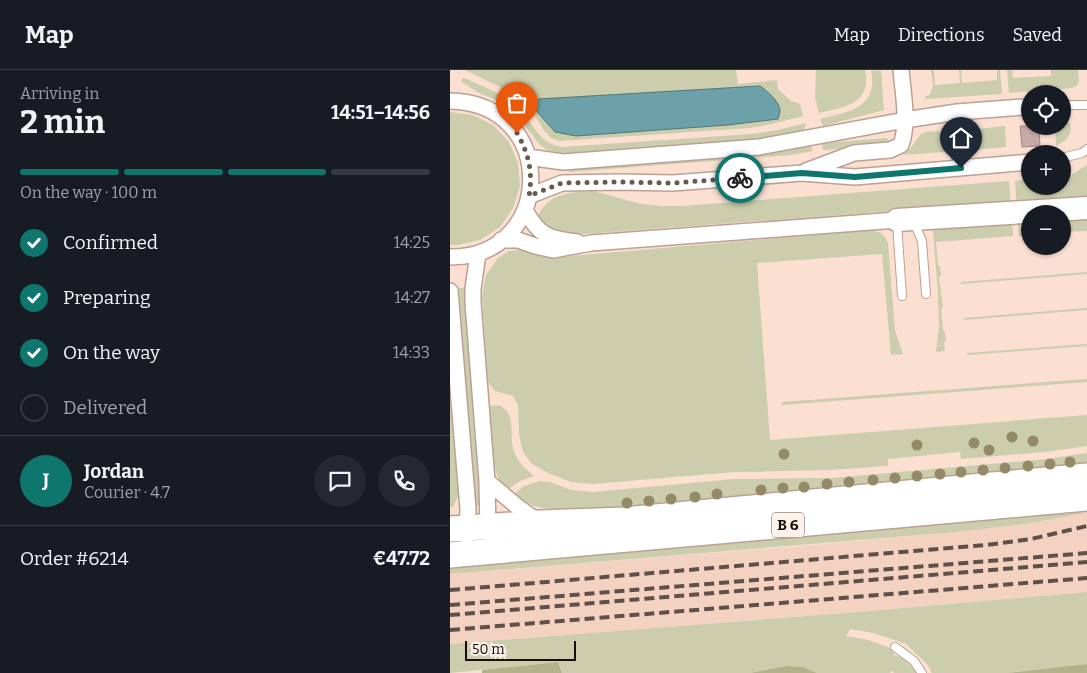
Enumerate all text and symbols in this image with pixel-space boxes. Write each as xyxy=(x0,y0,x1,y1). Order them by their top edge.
text: Map xyxy=(25,21,74,49)
text: Map xyxy=(834,24,870,46)
text: Directions xyxy=(898,24,985,46)
text: Saved xyxy=(1013,24,1062,46)
pin xyxy=(496,82,538,133)
text: Arriving in xyxy=(20,84,99,103)
map controls xyxy=(1021,85,1071,255)
button: locate xyxy=(1021,85,1071,135)
icon: bag xyxy=(503,89,531,117)
text: 14:51–14:56 xyxy=(331,101,430,124)
text: 2 min xyxy=(20,103,105,141)
pin xyxy=(940,117,982,168)
icon: home xyxy=(947,124,975,152)
button: + xyxy=(1021,145,1071,195)
courier xyxy=(715,153,765,203)
icon: bike xyxy=(726,164,754,192)
text: On the way · 100 m xyxy=(20,183,157,202)
button: − xyxy=(1021,205,1071,255)
icon: check xyxy=(20,229,48,257)
text: Confirmed xyxy=(63,231,158,254)
text: 14:25 xyxy=(394,233,430,252)
icon: check xyxy=(20,284,48,312)
text: Preparing xyxy=(63,286,151,309)
text: 14:27 xyxy=(394,288,430,307)
icon: check xyxy=(20,339,48,367)
text: On the way xyxy=(63,341,160,364)
text: 14:33 xyxy=(393,343,430,362)
text: Delivered xyxy=(63,396,147,419)
button: chat xyxy=(314,455,366,507)
button: phone xyxy=(378,455,430,507)
text: Jordan xyxy=(84,460,144,483)
text: J xyxy=(43,469,49,492)
text: Courier · 4.7 xyxy=(84,483,170,502)
road number: B 6 xyxy=(772,512,804,538)
text: Order #6214 xyxy=(20,547,128,570)
text: €47.72 xyxy=(373,547,430,570)
scale bar xyxy=(465,638,576,661)
text: 50 m xyxy=(472,641,505,658)

